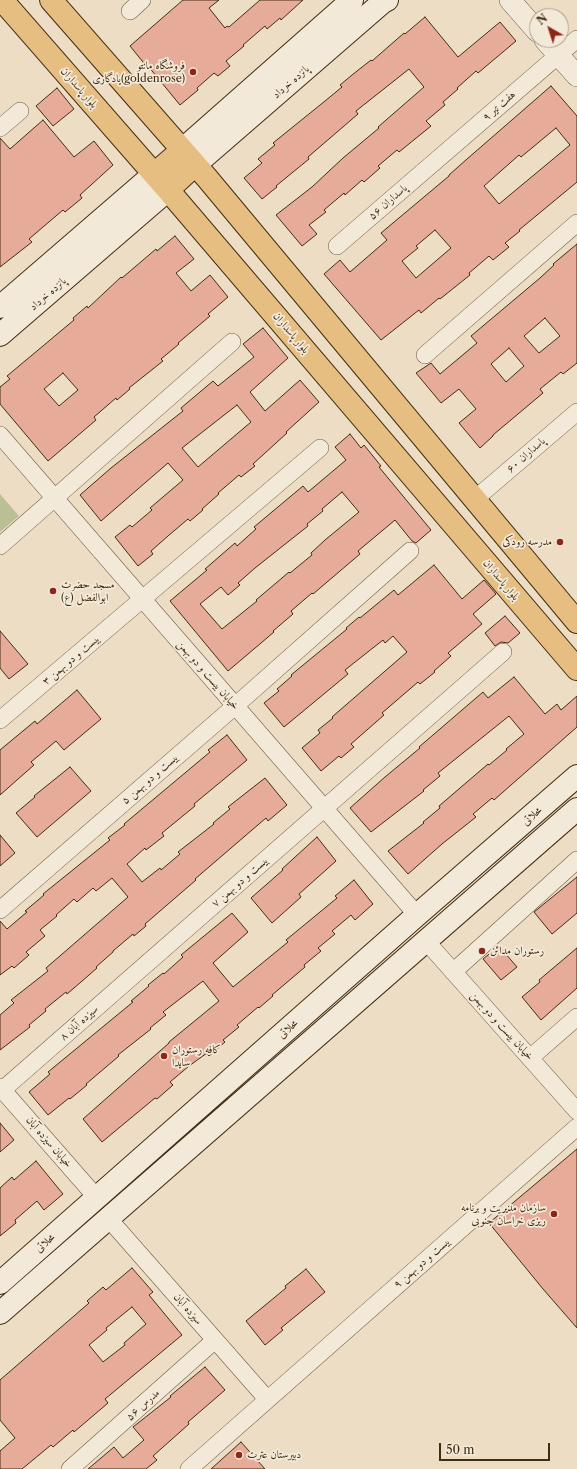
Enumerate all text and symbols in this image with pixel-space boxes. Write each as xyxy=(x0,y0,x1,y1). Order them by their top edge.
north arrow xyxy=(529,8,569,48)
text: N xyxy=(534,11,550,28)
place label: فروشگاه مانتو یادگاری(goldenrose) xyxy=(92,59,185,85)
street label: پانزده خرداد xyxy=(270,62,312,102)
street label: بلوار پاسداران xyxy=(58,65,100,111)
marker: فروشگاه مانتو یادگاری(goldenrose) xyxy=(188,67,198,77)
street label: هفت تیر ۹ xyxy=(480,88,518,124)
street label: پاسداران ۵۶ xyxy=(366,182,410,222)
street label: پانزده خرداد xyxy=(27,274,69,314)
street label: بلوار پاسداران xyxy=(270,310,312,356)
street label: پاسداران ۶۰ xyxy=(504,435,548,475)
place label: مدرسه رودکی xyxy=(502,535,552,549)
marker: مدرسه رودکی xyxy=(555,537,565,547)
street label: بلوار پاسداران xyxy=(480,557,522,603)
place label: مسجد حضرت ابوالفضل (ع) xyxy=(61,578,115,604)
marker: مسجد حضرت ابوالفضل (ع) xyxy=(48,586,58,596)
street label: بیست و دو بهمن ۳ xyxy=(40,632,102,688)
street label: خیابان بیست و دو بهمن xyxy=(174,638,242,712)
street label: بیست و دو بهمن ۵ xyxy=(119,751,181,807)
street label: محلاتی xyxy=(519,804,545,828)
street label: بیست و دو بهمن ۷ xyxy=(209,854,271,910)
place label: رستوران مدائن xyxy=(490,944,544,958)
marker: رستوران مدائن xyxy=(477,946,487,956)
street label: خیابان بیست و دو بهمن xyxy=(468,989,536,1063)
street label: سیزده آبان ۸ xyxy=(57,1003,101,1043)
street label: محلاتی xyxy=(275,1017,301,1041)
place label: کافه رستوران سایدا xyxy=(172,1043,221,1069)
marker: کافه رستوران سایدا xyxy=(159,1051,169,1061)
street label: خیابان سیزده آبان xyxy=(23,1114,75,1170)
place label: سازمان مدیریت و برنامه ریزی خراسان جنوبی xyxy=(461,1201,546,1227)
marker: سازمان مدیریت و برنامه ریزی خراسان جنوبی xyxy=(549,1209,559,1219)
street label: محلاتی xyxy=(32,1231,58,1255)
street label: بیست و دو بهمن ۹ xyxy=(391,1235,453,1291)
street label: سیزده آبان xyxy=(171,1291,205,1327)
street label: مدرس ۵۶ xyxy=(124,1387,162,1423)
scale bar xyxy=(441,1435,552,1461)
text: 50 m xyxy=(446,1442,475,1457)
place label: دبیرستان عترت xyxy=(247,1448,301,1462)
marker: دبیرستان عترت xyxy=(234,1450,244,1460)

